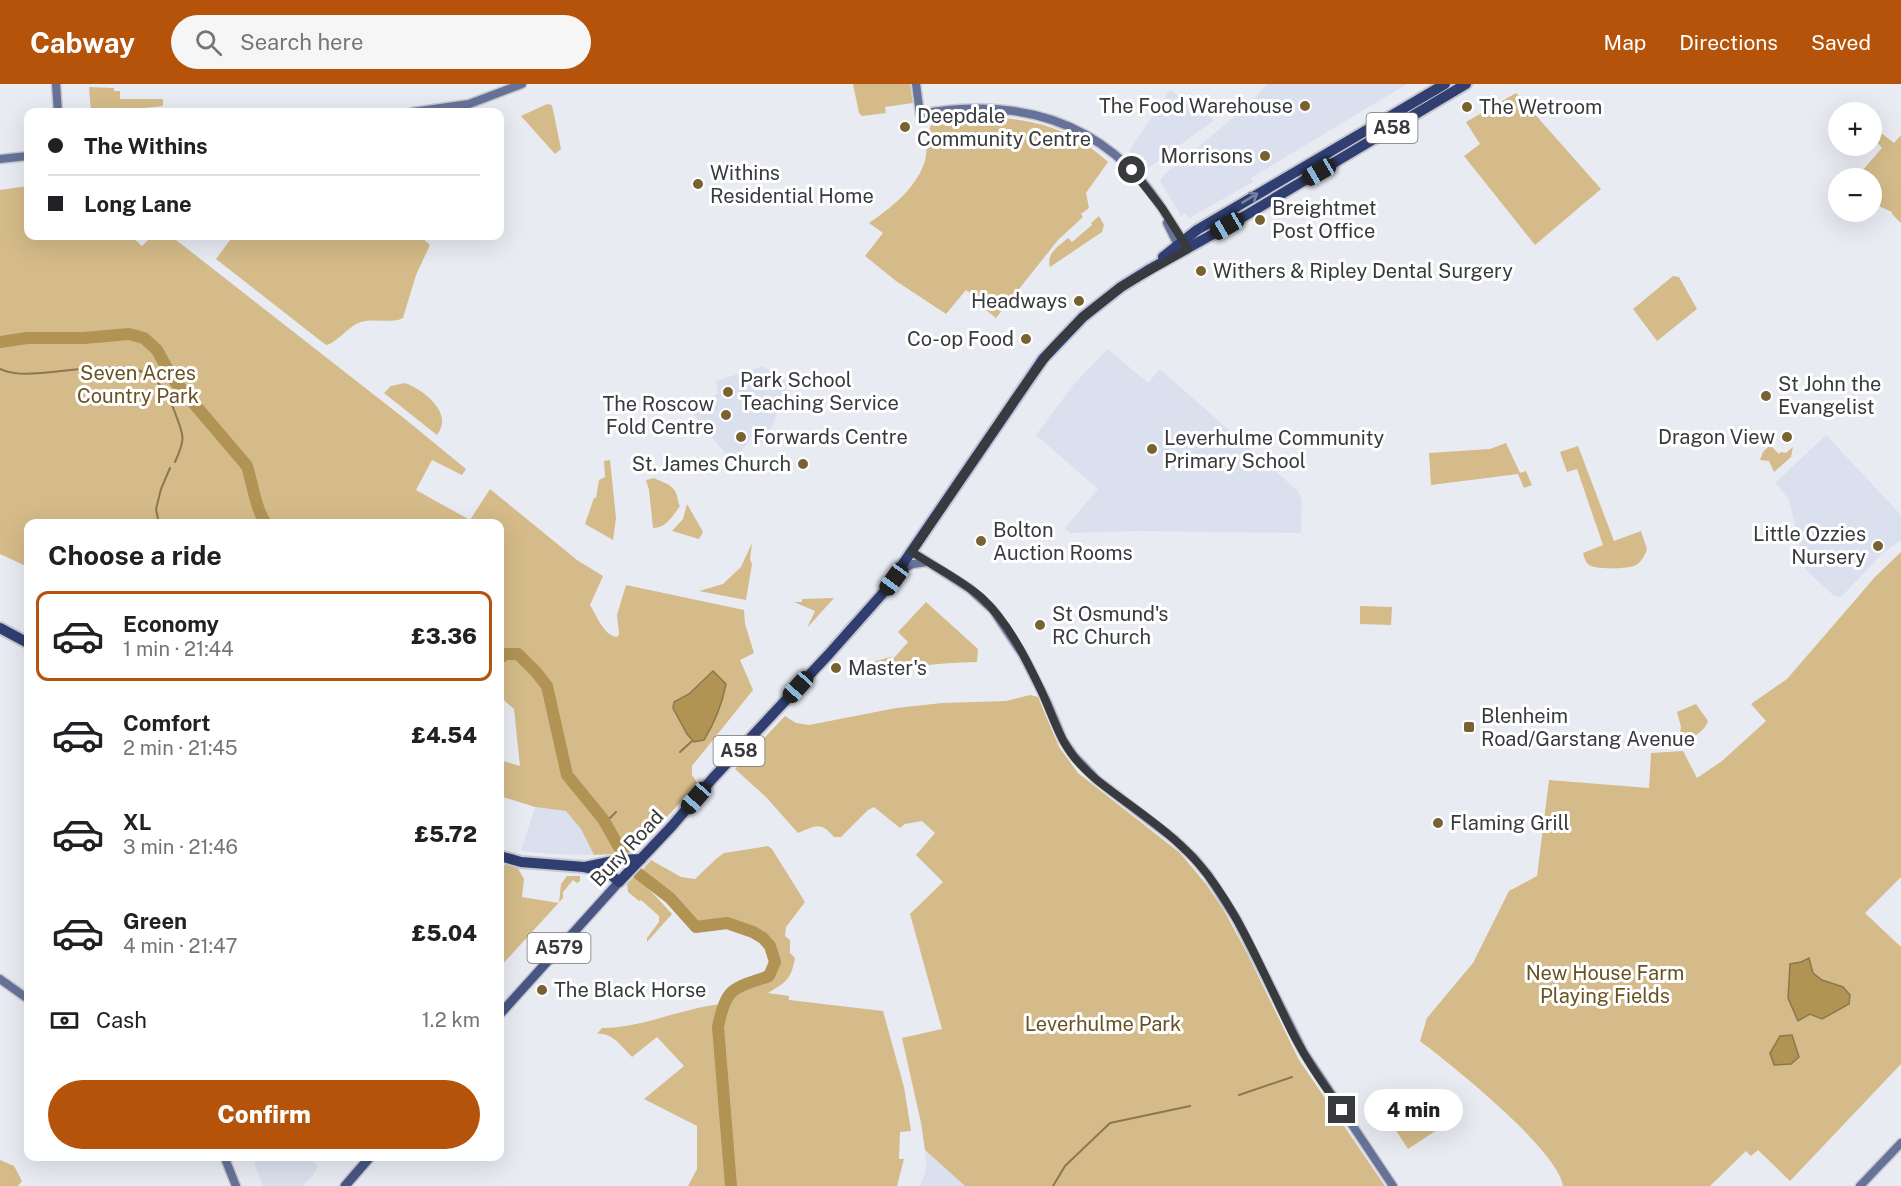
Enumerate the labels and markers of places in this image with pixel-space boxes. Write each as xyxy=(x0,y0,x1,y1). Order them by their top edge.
place label: The Food Warehouse xyxy=(1099,94,1293,118)
place label: The Wetroom xyxy=(1479,95,1602,119)
marker: The Food Warehouse xyxy=(1298,99,1312,113)
marker: The Wetroom xyxy=(1460,100,1474,114)
place label: Deepdale Community Centre xyxy=(917,104,1091,151)
marker: Deepdale Community Centre xyxy=(898,120,912,134)
place label: Morrisons xyxy=(1161,144,1253,168)
marker: Morrisons xyxy=(1258,149,1272,163)
place label: Withins Residential Home xyxy=(710,161,874,208)
marker: Withins Residential Home xyxy=(691,177,705,191)
place label: Breightmet Post Office xyxy=(1272,196,1377,243)
marker: Breightmet Post Office xyxy=(1253,213,1267,227)
place label: Withers & Ripley Dental Surgery xyxy=(1213,259,1513,283)
marker: Withers & Ripley Dental Surgery xyxy=(1194,264,1208,278)
place label: Headways xyxy=(971,289,1067,313)
marker: Headways xyxy=(1072,294,1086,308)
place label: Co-op Food xyxy=(907,327,1014,351)
marker: Co-op Food xyxy=(1019,332,1033,346)
place label: Park School Teaching Service xyxy=(740,368,899,415)
place label: St John the Evangelist xyxy=(1778,372,1881,419)
marker: Park School Teaching Service xyxy=(721,385,735,399)
marker: St John the Evangelist xyxy=(1759,389,1773,403)
place label: The Roscow Fold Centre xyxy=(602,392,714,439)
marker: The Roscow Fold Centre xyxy=(719,408,733,422)
place label: Forwards Centre xyxy=(753,425,908,449)
place label: Dragon View xyxy=(1658,425,1775,449)
place label: Leverhulme Community Primary School xyxy=(1164,426,1385,473)
marker: Forwards Centre xyxy=(734,430,748,444)
marker: Dragon View xyxy=(1780,430,1794,444)
marker: Leverhulme Community Primary School xyxy=(1145,442,1159,456)
place label: St. James Church xyxy=(632,452,791,476)
marker: St. James Church xyxy=(796,457,810,471)
place label: Bolton Auction Rooms xyxy=(993,518,1133,565)
place label: Little Ozzies Nursery xyxy=(1753,522,1866,569)
marker: Bolton Auction Rooms xyxy=(974,534,988,548)
marker: Little Ozzies Nursery xyxy=(1871,539,1885,553)
place label: St Osmund's RC Church xyxy=(1052,602,1168,649)
marker: St Osmund's RC Church xyxy=(1033,618,1047,632)
place label: Master's xyxy=(848,656,927,680)
marker: Master's xyxy=(829,661,843,675)
place label: Blenheim Road/Garstang Avenue xyxy=(1481,704,1695,751)
marker: Blenheim Road/Garstang Avenue xyxy=(1462,720,1476,734)
place label: Flaming Grill xyxy=(1450,811,1570,835)
marker: Flaming Grill xyxy=(1431,816,1445,830)
place label: The Black Horse xyxy=(554,978,706,1002)
marker: The Black Horse xyxy=(535,983,549,997)

